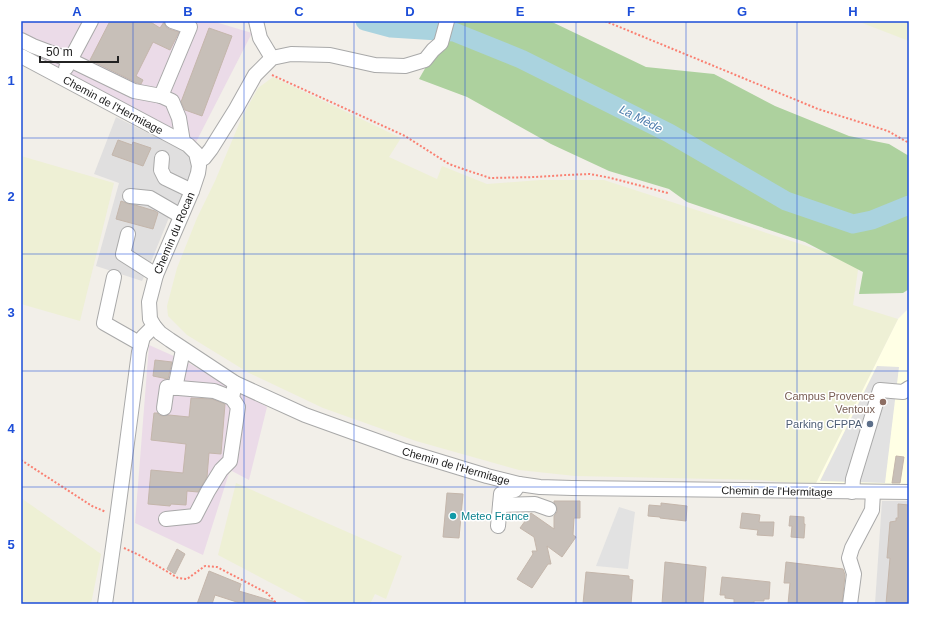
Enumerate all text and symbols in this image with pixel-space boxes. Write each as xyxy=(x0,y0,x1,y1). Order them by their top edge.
text: A xyxy=(72,4,82,19)
text: B xyxy=(183,4,193,19)
text: C xyxy=(294,4,304,19)
text: D xyxy=(405,4,415,19)
text: E xyxy=(516,4,525,19)
text: F xyxy=(627,4,635,19)
text: G xyxy=(737,4,747,19)
text: H xyxy=(848,4,858,19)
scale bar xyxy=(40,38,118,64)
text: 50 m xyxy=(46,45,73,59)
text: 1 xyxy=(7,73,15,88)
street label: Chemin de l'Hermitage xyxy=(61,74,165,136)
water label: La Mède xyxy=(617,102,665,136)
text: 2 xyxy=(7,189,15,204)
street label: Chemin du Rocan xyxy=(151,190,197,276)
text: 3 xyxy=(7,305,15,320)
place label: Campus Provence Ventoux xyxy=(785,390,875,415)
marker: Campus Provence Ventoux xyxy=(878,397,888,407)
place label: Parking CFPPA xyxy=(786,418,863,430)
marker: Parking CFPPA xyxy=(865,419,875,429)
text: 4 xyxy=(7,421,15,436)
street label: Chemin de l'Hermitage xyxy=(401,445,511,487)
street label: Chemin de l'Hermitage xyxy=(721,484,833,498)
place label: Meteo France xyxy=(461,510,529,522)
marker: Meteo France xyxy=(448,511,458,521)
text: 5 xyxy=(7,537,15,552)

